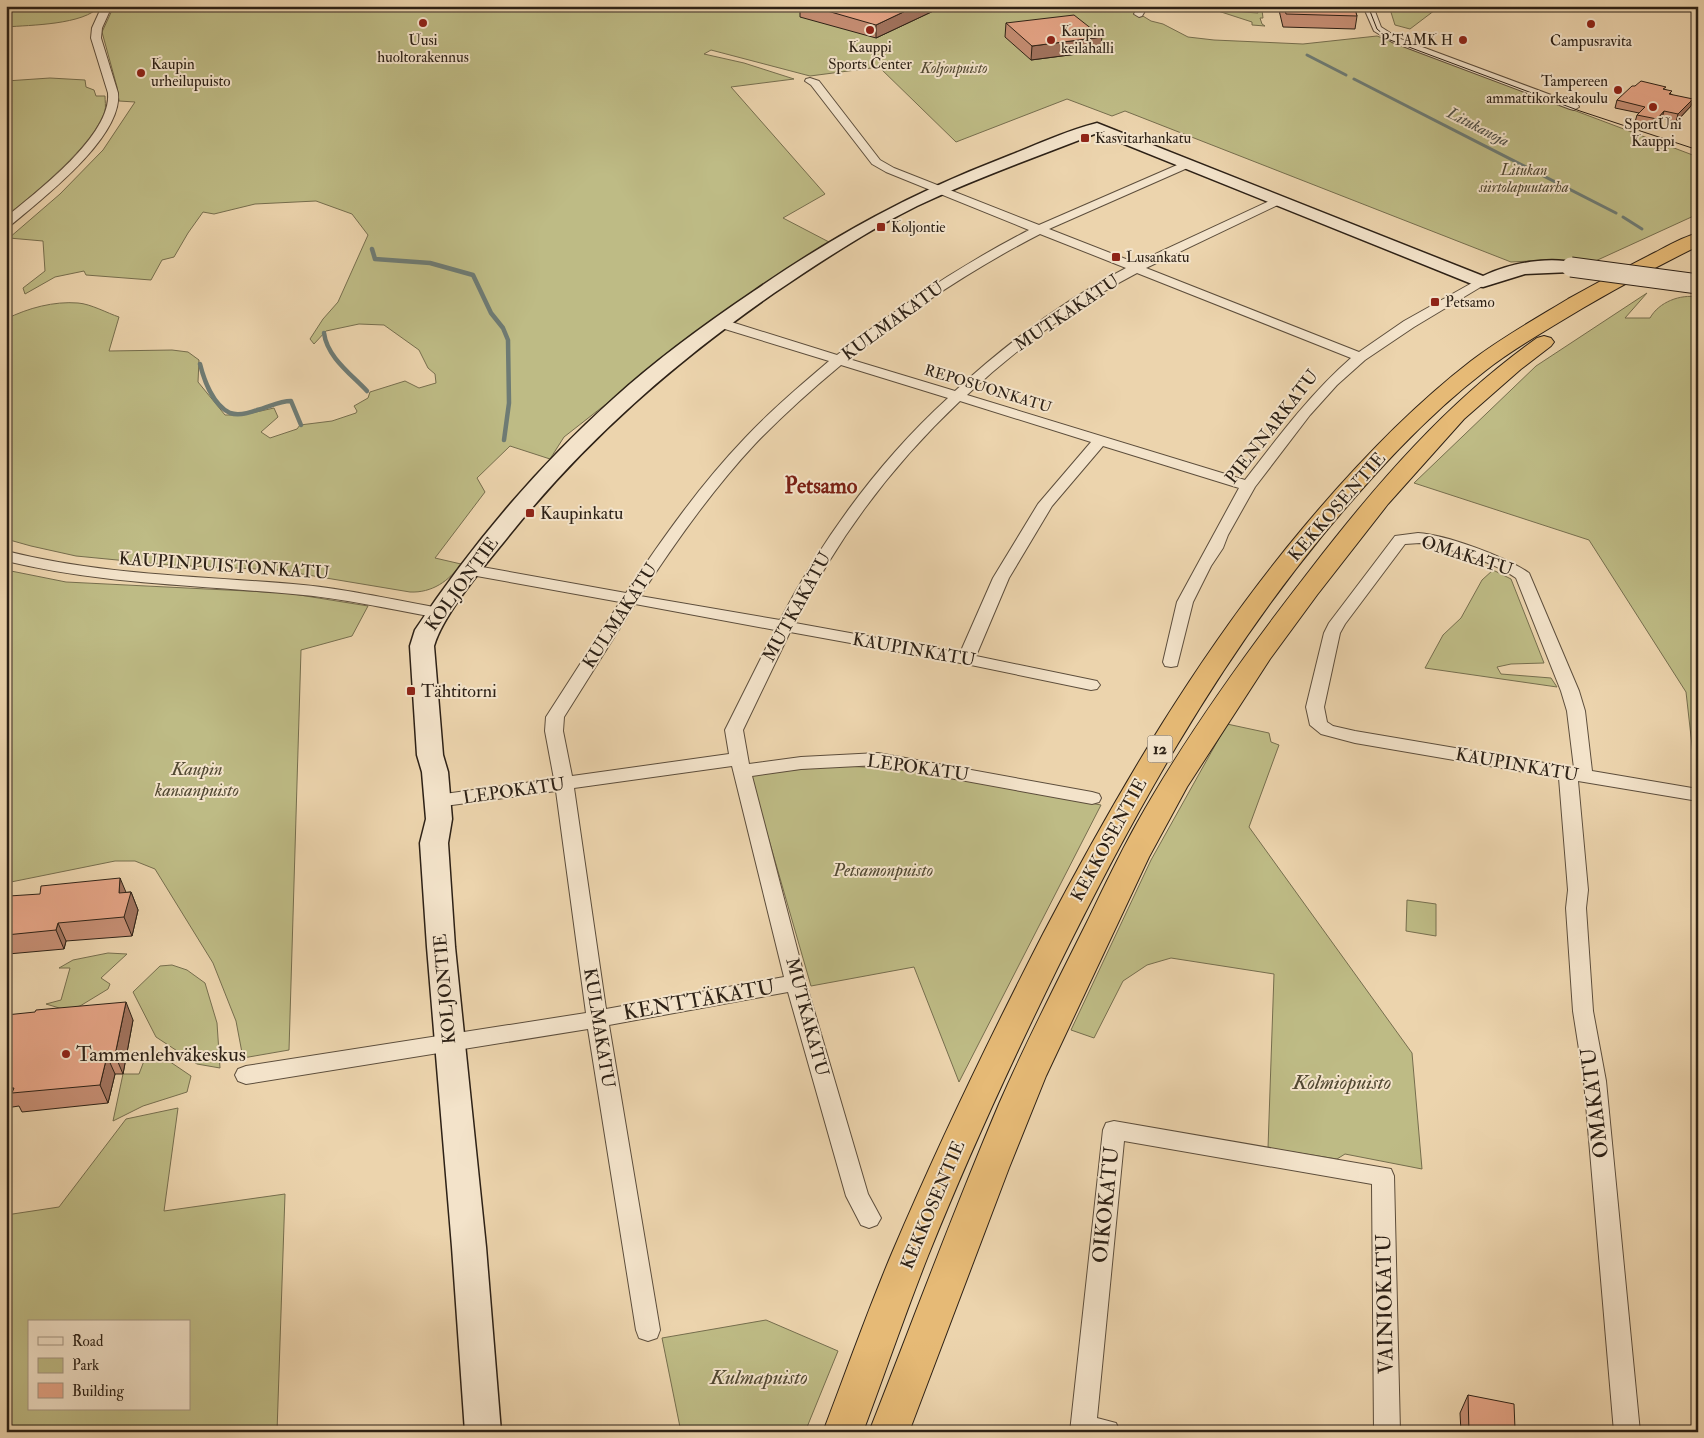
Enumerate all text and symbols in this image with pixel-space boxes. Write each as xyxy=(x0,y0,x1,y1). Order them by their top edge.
marker: Uusi huoltorakennus xyxy=(417,17,429,29)
marker: Campusravita xyxy=(1585,18,1597,30)
place label: Kaupin keilahalli xyxy=(1061,22,1114,58)
marker: Kauppi Sports Center xyxy=(864,24,876,36)
place label: Uusi huoltorakennus xyxy=(377,31,469,67)
place label: P TAMK H xyxy=(1380,31,1453,50)
place label: Campusravita xyxy=(1550,32,1633,52)
marker: Kaupin keilahalli xyxy=(1045,34,1057,46)
marker: P TAMK H xyxy=(1457,34,1469,46)
place label: Kauppi Sports Center xyxy=(828,38,912,75)
place label: Kaupin urheilupuisto xyxy=(151,55,230,92)
park label: Koljonpuisto xyxy=(919,59,988,78)
marker: Kaupin urheilupuisto xyxy=(135,67,147,79)
place label: Tampereen ammattikorkeakoulu xyxy=(1486,72,1608,108)
marker: Tampereen ammattikorkeakoulu xyxy=(1612,84,1624,96)
marker: SportUni Kauppi xyxy=(1647,101,1659,113)
water label: Litukanoja xyxy=(1443,102,1512,151)
place label: SportUni Kauppi xyxy=(1624,115,1682,152)
place label: Kasvitarhankatu xyxy=(1095,129,1192,148)
marker: Kasvitarhankatu xyxy=(1079,132,1091,144)
park label: Litukan siirtolapuutarha xyxy=(1478,161,1569,197)
place label: Koljontie xyxy=(891,218,946,237)
marker: Koljontie xyxy=(875,221,887,233)
place label: Lusankatu xyxy=(1126,248,1190,267)
marker: Lusankatu xyxy=(1110,251,1122,263)
street label: MUTKAKATU xyxy=(1010,269,1124,357)
street label: KULMAKATU xyxy=(837,276,949,366)
place label: Petsamo xyxy=(1445,293,1495,312)
marker: Petsamo xyxy=(1429,296,1441,308)
street label: REPOSUONKATU xyxy=(922,361,1054,418)
street label: PIENNARKATU xyxy=(1220,365,1324,489)
street label: KEKKOSENTIE xyxy=(1283,448,1391,566)
district label: Petsamo xyxy=(785,472,858,500)
place label: Kaupinkatu xyxy=(540,502,623,525)
marker: Kaupinkatu xyxy=(524,507,536,519)
street label: OMAKATU xyxy=(1418,530,1516,582)
street label: KOLJONTIE xyxy=(420,532,504,636)
street label: KAUPINPUISTONKATU xyxy=(118,547,330,585)
street label: MUTKAKATU xyxy=(757,548,837,666)
street label: KULMAKATU xyxy=(577,559,663,673)
street label: KAUPINKATU xyxy=(851,628,977,672)
place label: Tähtitorni xyxy=(421,680,497,703)
marker: Tähtitorni xyxy=(405,685,417,697)
road number: 12 xyxy=(1148,736,1172,762)
street label: KAUPINKATU xyxy=(1454,743,1580,787)
street label: LEPOKATU xyxy=(865,749,971,787)
park label: Kaupin kansanpuisto xyxy=(154,758,239,802)
street label: LEPOKATU xyxy=(461,772,567,810)
street label: KEKKOSENTIE xyxy=(1066,774,1152,906)
park label: Petsamonpuisto xyxy=(832,859,933,882)
street label: KOLJONTIE xyxy=(429,933,461,1045)
street label: MUTKAKATU xyxy=(780,955,834,1079)
street label: KULMAKATU xyxy=(578,966,620,1090)
street label: KENTTÄKATU xyxy=(621,973,777,1027)
place label: Tammenlehväkeskus xyxy=(76,1041,246,1068)
street label: OMAKATU xyxy=(1575,1046,1615,1160)
marker: Tammenlehväkeskus xyxy=(60,1048,72,1060)
park label: Kolmiopuisto xyxy=(1292,1069,1391,1096)
street label: KEKKOSENTIE xyxy=(896,1137,970,1273)
street label: OIKOKATU xyxy=(1086,1145,1126,1265)
street label: VAINIOKATU xyxy=(1370,1233,1400,1374)
legend xyxy=(28,1320,190,1410)
text: Road xyxy=(72,1332,104,1351)
text: Park xyxy=(72,1356,99,1375)
park label: Kulmapuisto xyxy=(709,1364,808,1391)
text: Building xyxy=(72,1382,124,1401)

